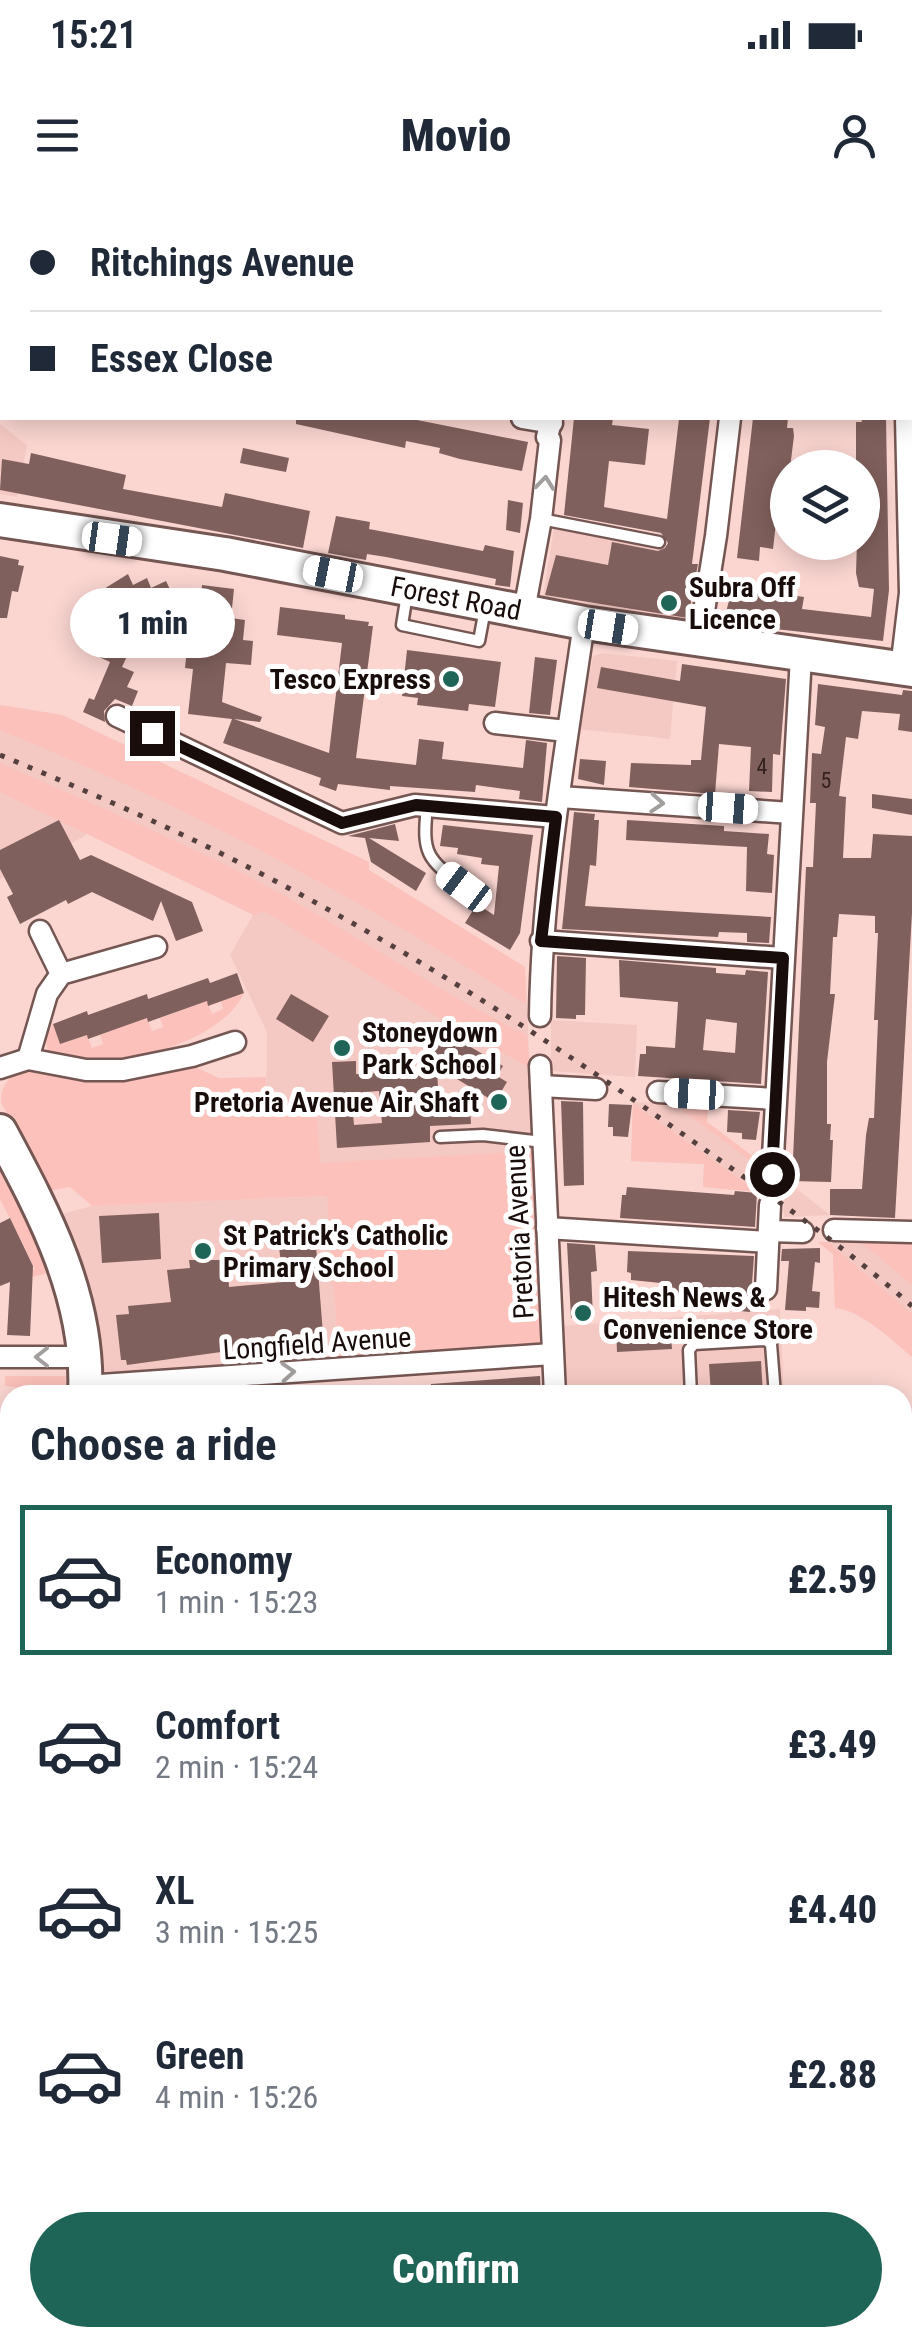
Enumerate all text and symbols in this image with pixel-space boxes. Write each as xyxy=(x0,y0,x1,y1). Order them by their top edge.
text: 15:21 xyxy=(50,13,137,57)
icon: menu xyxy=(30,108,85,163)
icon: person xyxy=(827,108,882,163)
text: Movio xyxy=(401,109,511,162)
text: Ritchings Avenue xyxy=(90,241,354,285)
text: Essex Close xyxy=(90,337,273,381)
map controls xyxy=(770,450,880,560)
button: layers xyxy=(770,450,880,560)
one-way arrow xyxy=(534,475,556,491)
car xyxy=(80,520,144,558)
car xyxy=(301,554,365,594)
street label: Forest Road xyxy=(388,570,524,627)
place label: Subra Off Licence xyxy=(689,571,796,636)
callout: 1 min xyxy=(70,588,234,658)
marker: Subra Off Licence xyxy=(658,592,680,614)
text: 1 min xyxy=(117,604,188,642)
car xyxy=(576,607,640,647)
place label: Tesco Express xyxy=(270,663,431,696)
marker: Tesco Express xyxy=(440,668,462,690)
route end xyxy=(130,711,175,756)
house number: 4 xyxy=(757,754,768,779)
house number: 5 xyxy=(821,768,831,793)
car xyxy=(697,791,759,825)
one-way arrow xyxy=(650,792,666,814)
car xyxy=(431,857,497,917)
place label: Stoneydown Park School xyxy=(362,1016,498,1081)
marker: Stoneydown Park School xyxy=(331,1037,353,1059)
car xyxy=(663,1077,725,1111)
place label: Pretoria Avenue Air Shaft xyxy=(194,1086,479,1119)
marker: Pretoria Avenue Air Shaft xyxy=(488,1091,510,1113)
street label: Pretoria Avenue xyxy=(498,1144,541,1320)
route start xyxy=(750,1152,795,1197)
place label: St Patrick's Catholic Primary School xyxy=(223,1219,448,1284)
marker: St Patrick's Catholic Primary School xyxy=(192,1240,214,1262)
place label: Hitesh News & Convenience Store xyxy=(603,1281,813,1346)
marker: Hitesh News & Convenience Store xyxy=(572,1302,594,1324)
street label: Longfield Avenue xyxy=(222,1320,412,1367)
one-way arrow xyxy=(34,1346,50,1368)
one-way arrow xyxy=(280,1362,296,1383)
text: Choose a ride xyxy=(30,1418,277,1471)
icon: car xyxy=(35,1535,125,1625)
text: Economy xyxy=(155,1539,292,1583)
text: £2.59 xyxy=(788,1558,877,1602)
text: 1 min · 15:23 xyxy=(155,1583,318,1621)
icon: car xyxy=(35,1700,125,1790)
text: Comfort xyxy=(155,1704,280,1748)
text: £3.49 xyxy=(788,1723,877,1767)
text: 2 min · 15:24 xyxy=(155,1748,318,1786)
icon: car xyxy=(35,1865,125,1955)
text: XL xyxy=(155,1869,194,1913)
text: £4.40 xyxy=(788,1888,877,1932)
text: 3 min · 15:25 xyxy=(155,1913,318,1951)
icon: car xyxy=(35,2030,125,2120)
text: Green xyxy=(155,2034,245,2078)
text: £2.88 xyxy=(788,2053,877,2097)
text: 4 min · 15:26 xyxy=(155,2078,318,2116)
button: Confirm xyxy=(30,2212,882,2327)

